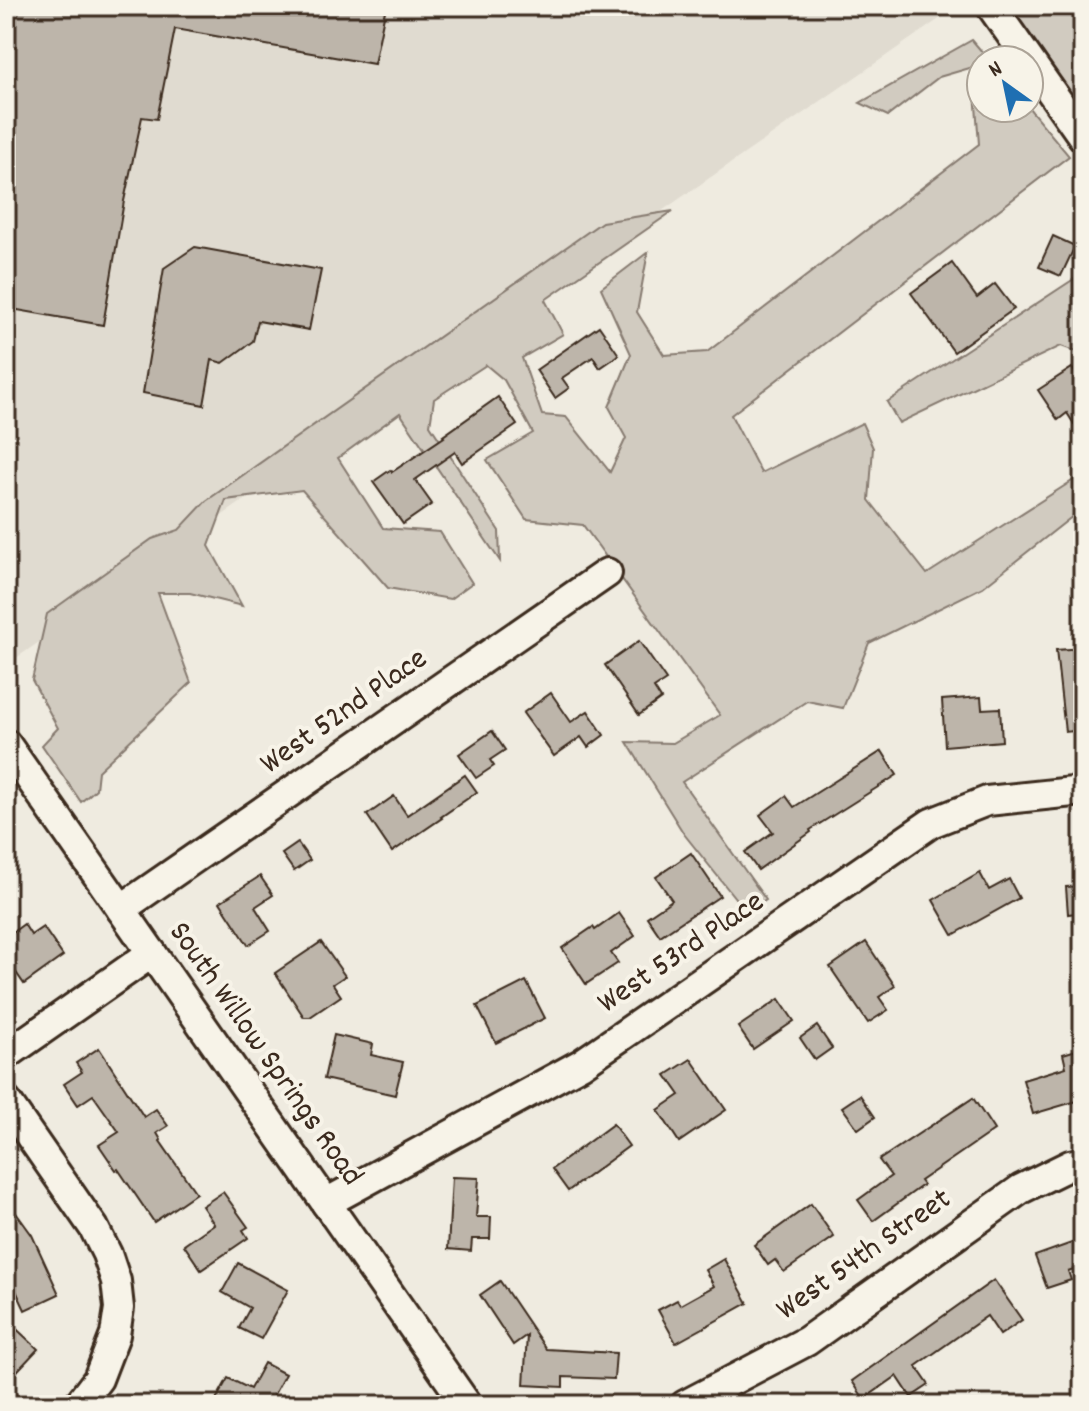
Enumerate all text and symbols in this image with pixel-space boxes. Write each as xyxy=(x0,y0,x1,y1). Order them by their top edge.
north arrow xyxy=(965,44,1045,124)
text: N xyxy=(983,54,1009,86)
street label: West 52nd Place xyxy=(252,638,438,788)
street label: West 53rd Place xyxy=(589,881,775,1027)
street label: South Willow Springs Road xyxy=(155,913,373,1197)
street label: West 54th Street xyxy=(768,1178,962,1334)

